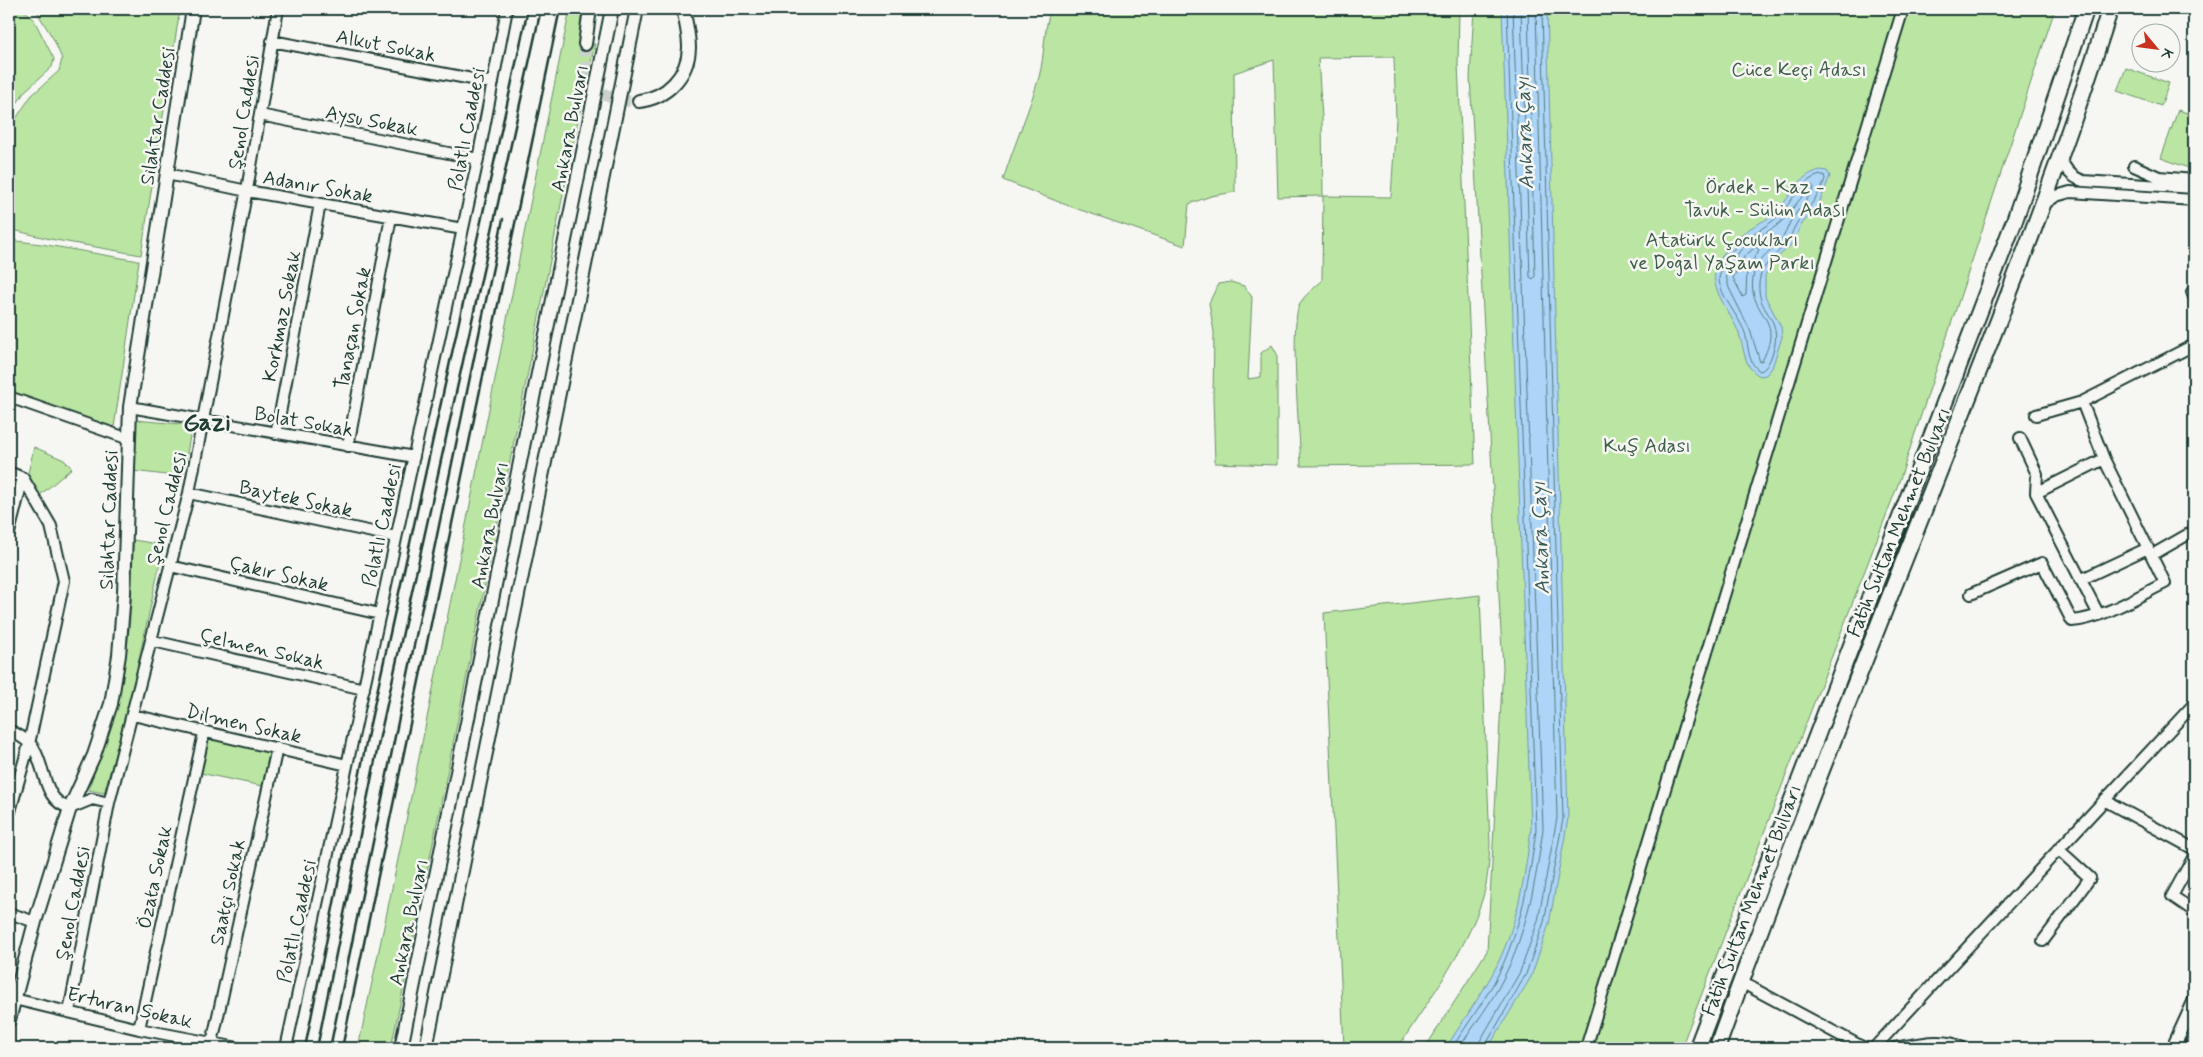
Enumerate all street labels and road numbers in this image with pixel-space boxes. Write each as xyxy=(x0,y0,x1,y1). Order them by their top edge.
street label: Alkut Sokak xyxy=(333,24,438,69)
street label: Silahtar Caddesi xyxy=(134,45,183,187)
street label: Şenol Caddesi xyxy=(222,53,267,172)
street label: Ankara Bulvarı xyxy=(545,62,596,194)
street label: Polatlı Caddesi xyxy=(442,65,493,193)
street label: Aysu Sokak xyxy=(323,99,420,144)
street label: Adanır Sokak xyxy=(261,165,375,210)
street label: Korkmaz Sokak xyxy=(256,248,308,384)
street label: Tanaçan Sokak xyxy=(328,265,379,392)
street label: Bolat Sokak xyxy=(252,400,355,444)
street label: Fatih Sultan Mehmet Bulvarı xyxy=(1841,404,1958,642)
street label: Şenol Caddesi xyxy=(140,449,195,568)
street label: Silahtar Caddesi xyxy=(94,450,125,590)
street label: Ankara Bulvarı xyxy=(465,459,516,591)
street label: Polatlı Caddesi xyxy=(356,461,409,589)
street label: Baytek Sokak xyxy=(236,474,355,525)
street label: Çakır Sokak xyxy=(226,550,331,599)
street label: Çelmen Sokak xyxy=(197,622,327,677)
street label: Dilmen Sokak xyxy=(183,698,304,751)
street label: Fatih Sultan Mehmet Bulvarı xyxy=(1696,781,1809,1020)
street label: Özata Sokak xyxy=(131,823,180,931)
street label: Saatçi Sokak xyxy=(204,836,253,948)
street label: Şenol Caddesi xyxy=(49,844,98,963)
street label: Ankara Bulvarı xyxy=(383,856,436,988)
street label: Polatlı Caddesi xyxy=(271,857,324,985)
street label: Erturan Sokak xyxy=(64,981,195,1036)

